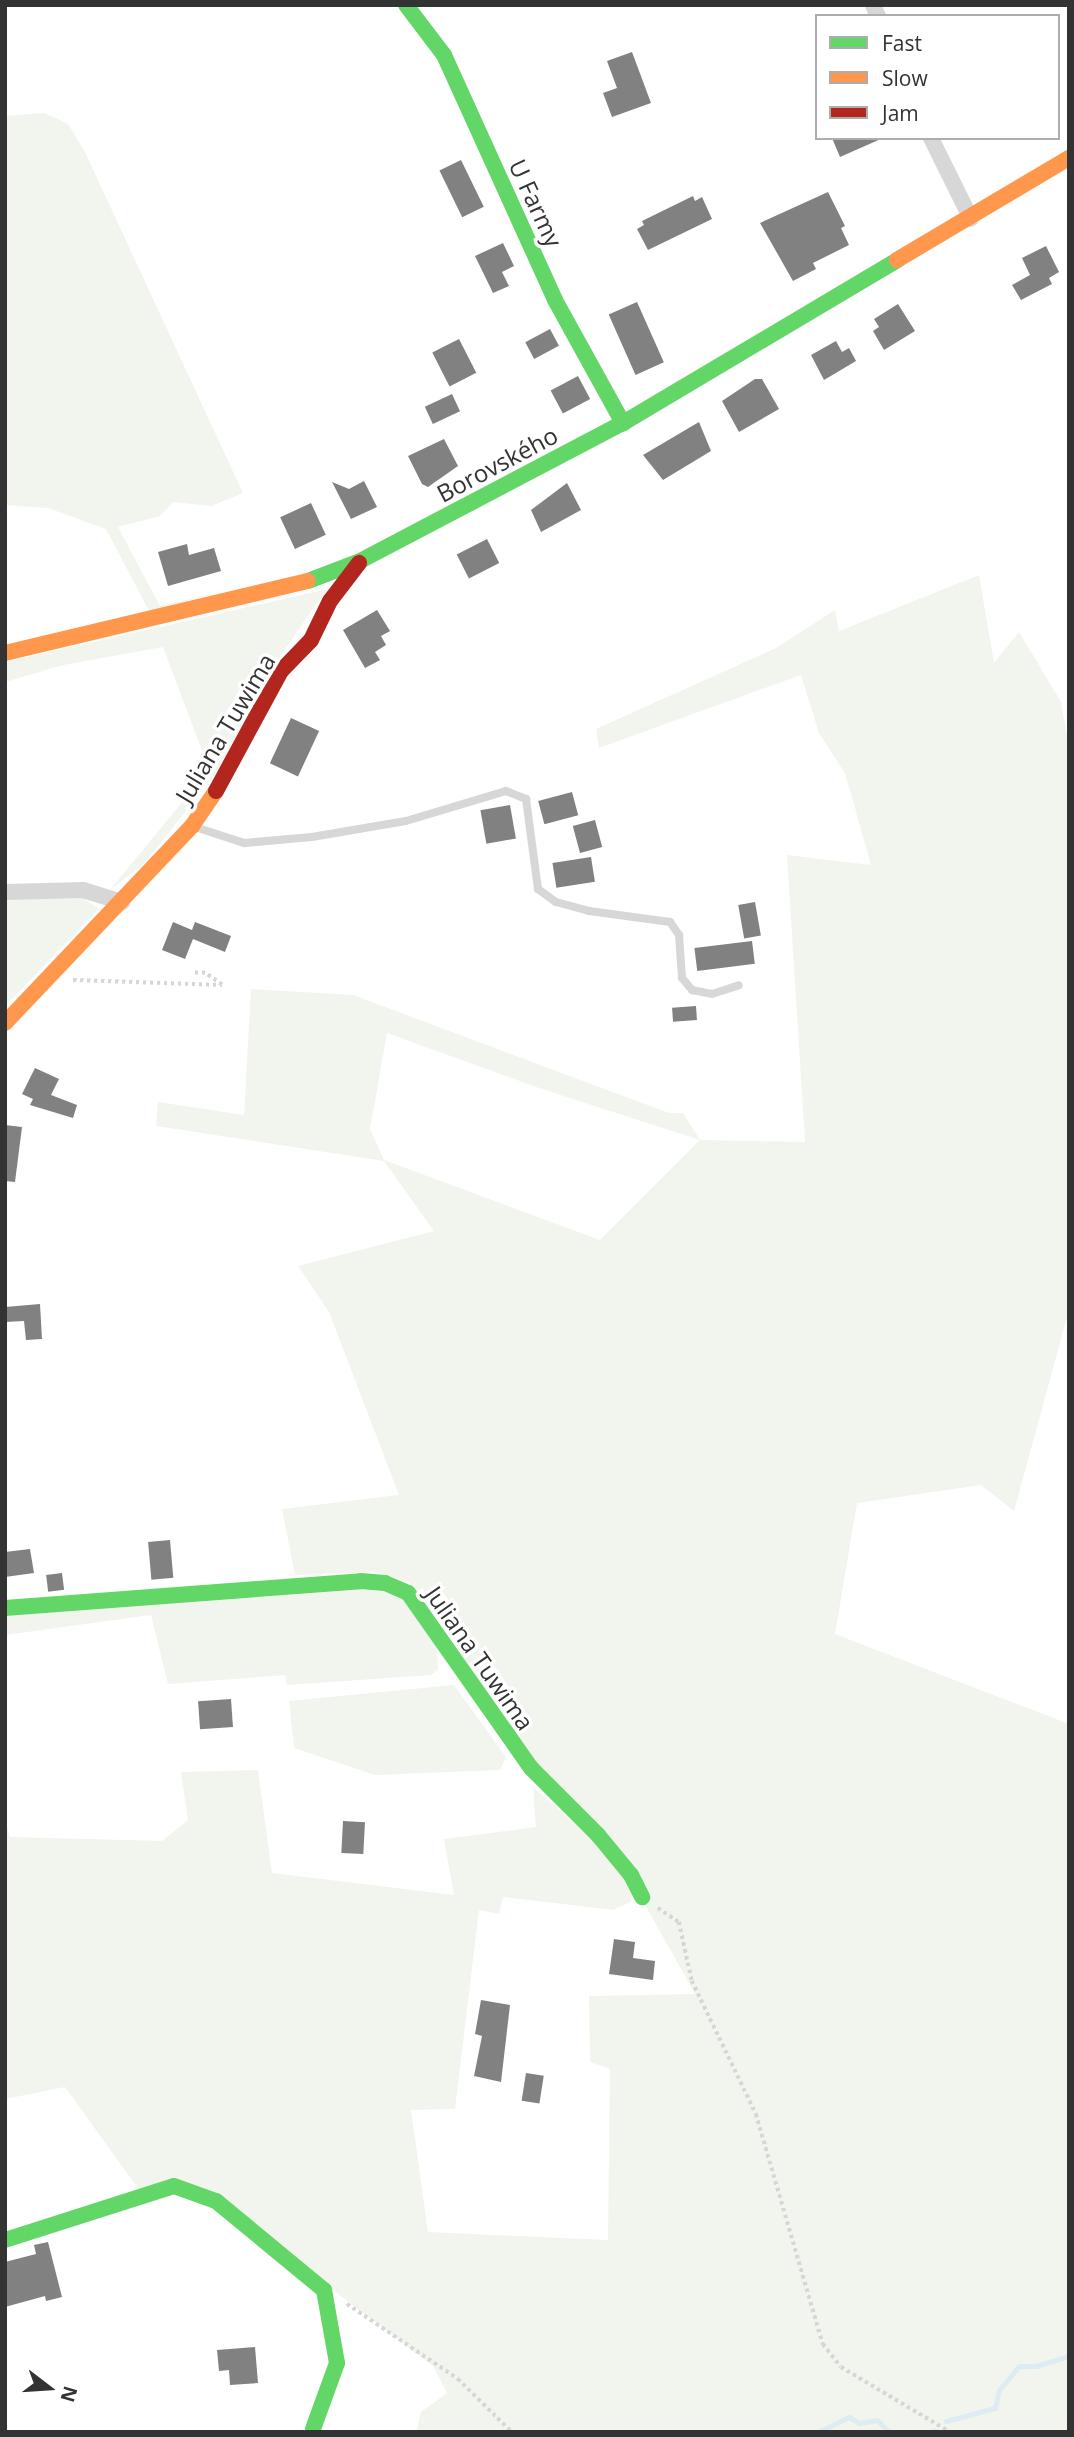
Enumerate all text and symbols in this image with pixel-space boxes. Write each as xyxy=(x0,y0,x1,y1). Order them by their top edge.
legend xyxy=(815,14,1060,140)
text: Fast xyxy=(882,29,922,57)
text: Slow xyxy=(882,64,928,92)
text: Jam xyxy=(882,99,919,127)
street label: U Farmy xyxy=(503,155,569,251)
street label: Borovského xyxy=(432,420,562,508)
street label: Juliana Tuwima xyxy=(169,648,281,808)
street label: Juliana Tuwima xyxy=(420,1580,540,1736)
north arrow xyxy=(14,2353,84,2423)
text: N xyxy=(54,2383,84,2405)

